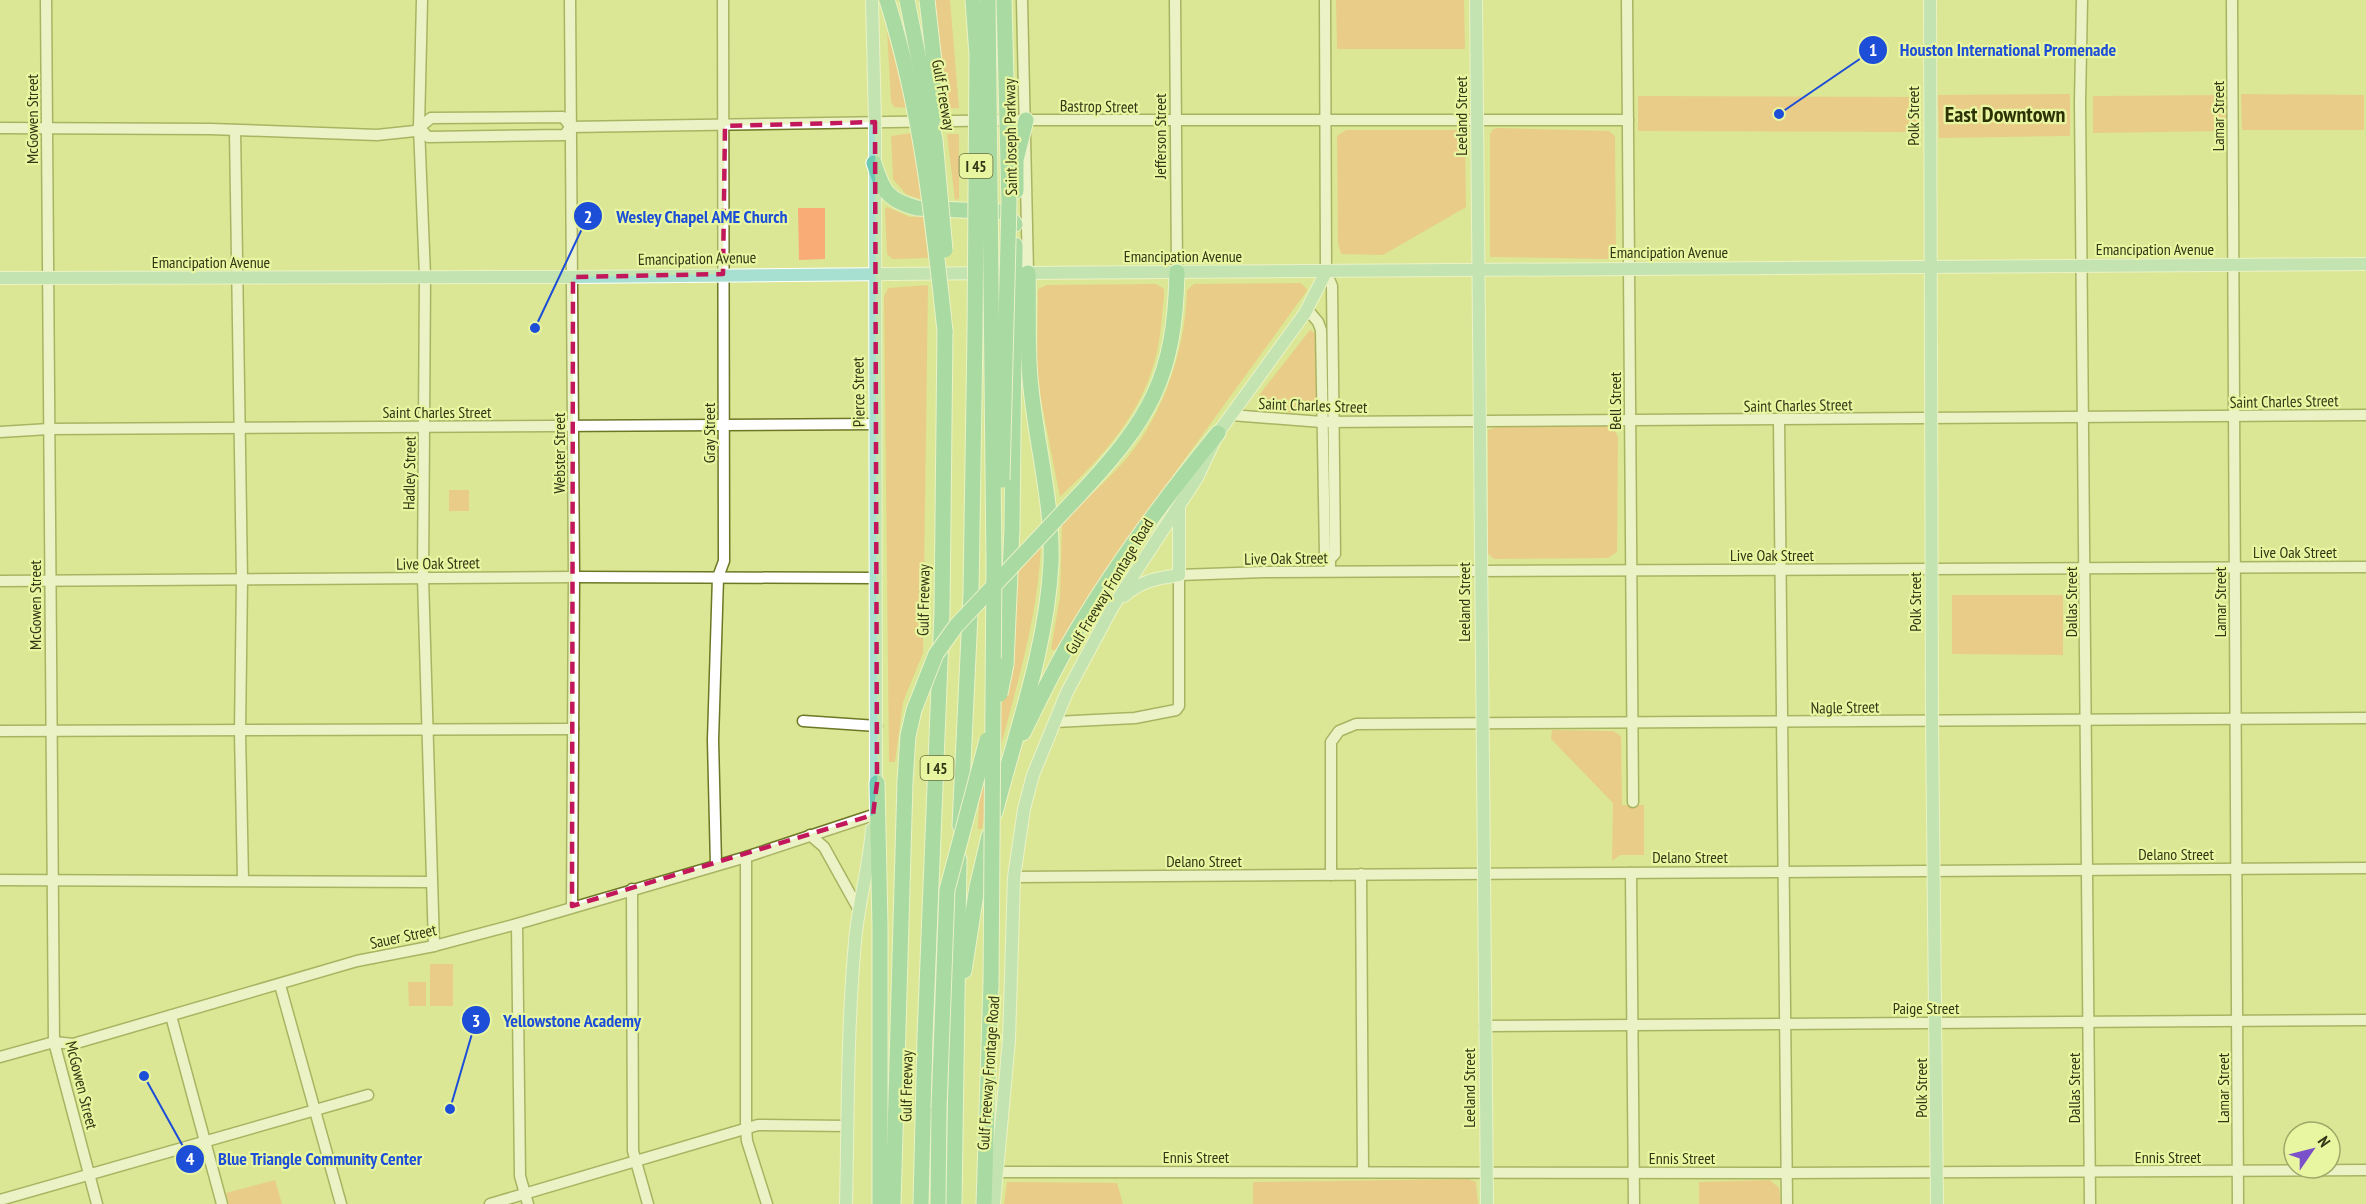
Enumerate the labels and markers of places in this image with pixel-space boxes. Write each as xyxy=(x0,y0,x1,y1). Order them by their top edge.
callout: Houston International Promenade xyxy=(1858,32,2128,68)
callout: Wesley Chapel AME Church xyxy=(573,198,800,234)
callout: Yellowstone Academy xyxy=(461,1002,654,1038)
callout: Blue Triangle Community Center xyxy=(175,1141,434,1177)

